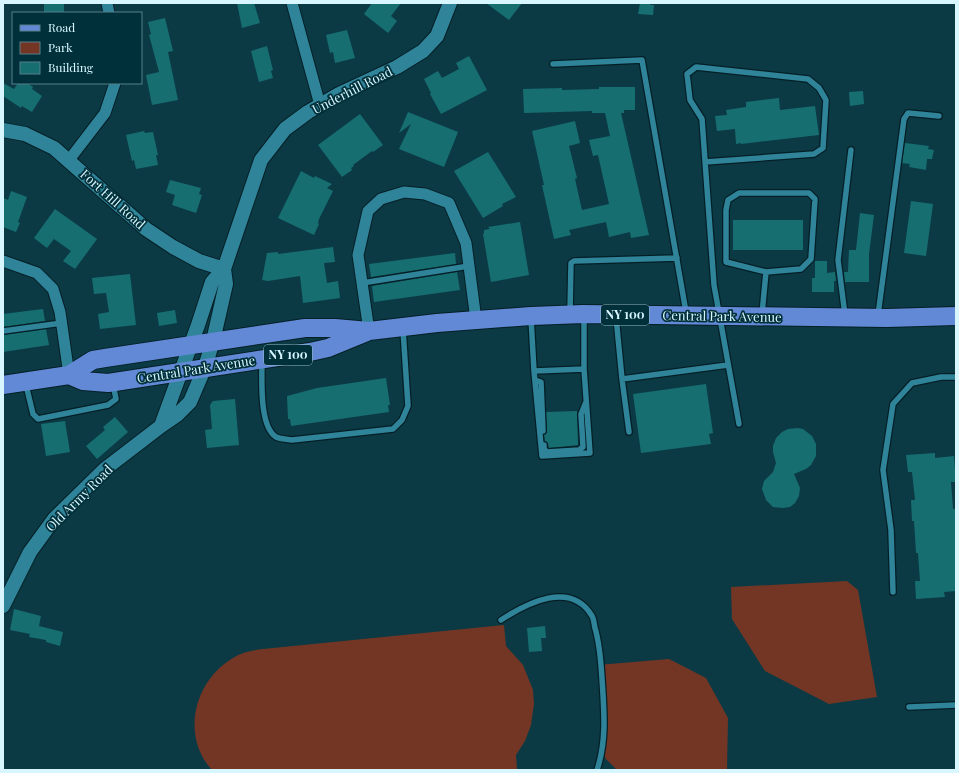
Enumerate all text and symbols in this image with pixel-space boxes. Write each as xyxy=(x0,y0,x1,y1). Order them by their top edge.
legend xyxy=(12,12,142,84)
text: Road xyxy=(48,19,75,35)
text: Park xyxy=(48,39,73,55)
text: Building xyxy=(48,59,94,75)
street label: Underhill Road xyxy=(309,62,395,117)
street label: Fort Hill Road xyxy=(77,165,150,233)
road number: NY 100 xyxy=(601,305,649,325)
street label: Central Park Avenue xyxy=(662,306,782,325)
road number: NY 100 xyxy=(264,345,312,365)
street label: Central Park Avenue xyxy=(136,351,257,386)
street label: Old Army Road xyxy=(42,460,116,535)

